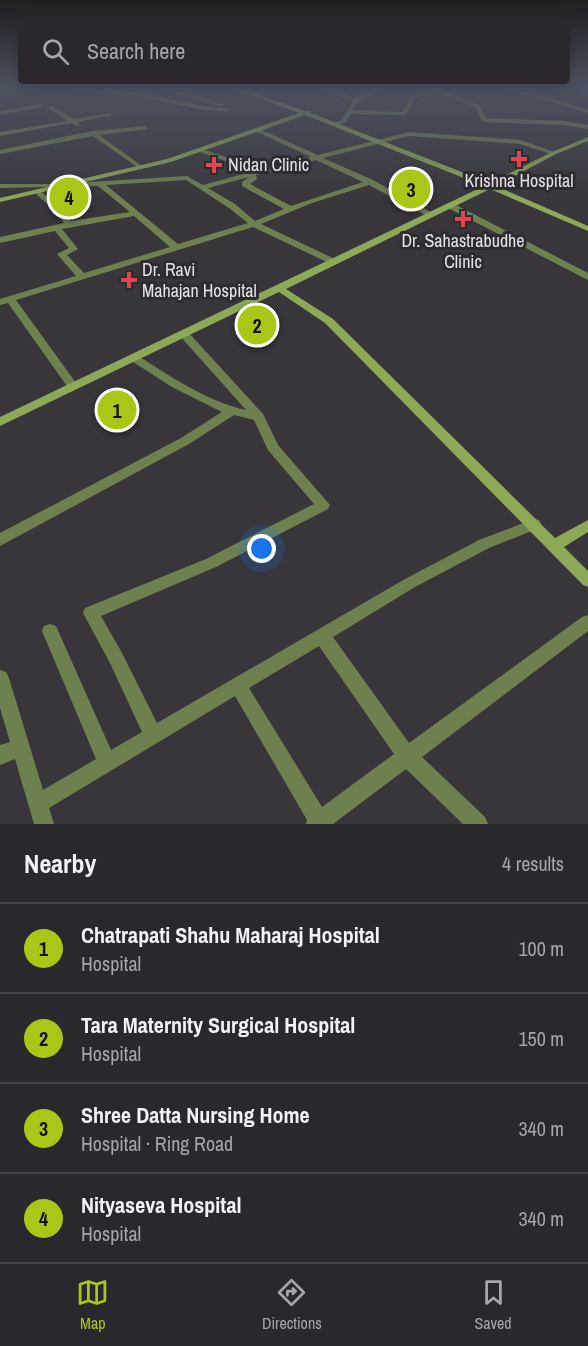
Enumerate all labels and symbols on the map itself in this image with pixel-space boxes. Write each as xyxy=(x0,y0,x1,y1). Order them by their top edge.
marker: Krishna Hospital xyxy=(510,150,528,168)
place label: Nidan Clinic xyxy=(228,152,309,177)
marker: Nidan Clinic xyxy=(205,156,223,174)
pin: 3 xyxy=(392,166,430,212)
place label: Krishna Hospital xyxy=(464,168,574,193)
pin: 4 xyxy=(50,174,88,220)
marker: Dr. Sahastrabudhe Clinic xyxy=(454,210,472,228)
place label: Dr. Sahastrabudhe Clinic xyxy=(401,228,525,274)
place label: Dr. Ravi Mahajan Hospital xyxy=(142,257,257,303)
marker: Dr. Ravi Mahajan Hospital xyxy=(120,271,138,289)
pin: 2 xyxy=(238,302,276,348)
pin: 1 xyxy=(98,388,136,432)
your location xyxy=(247,534,276,563)

